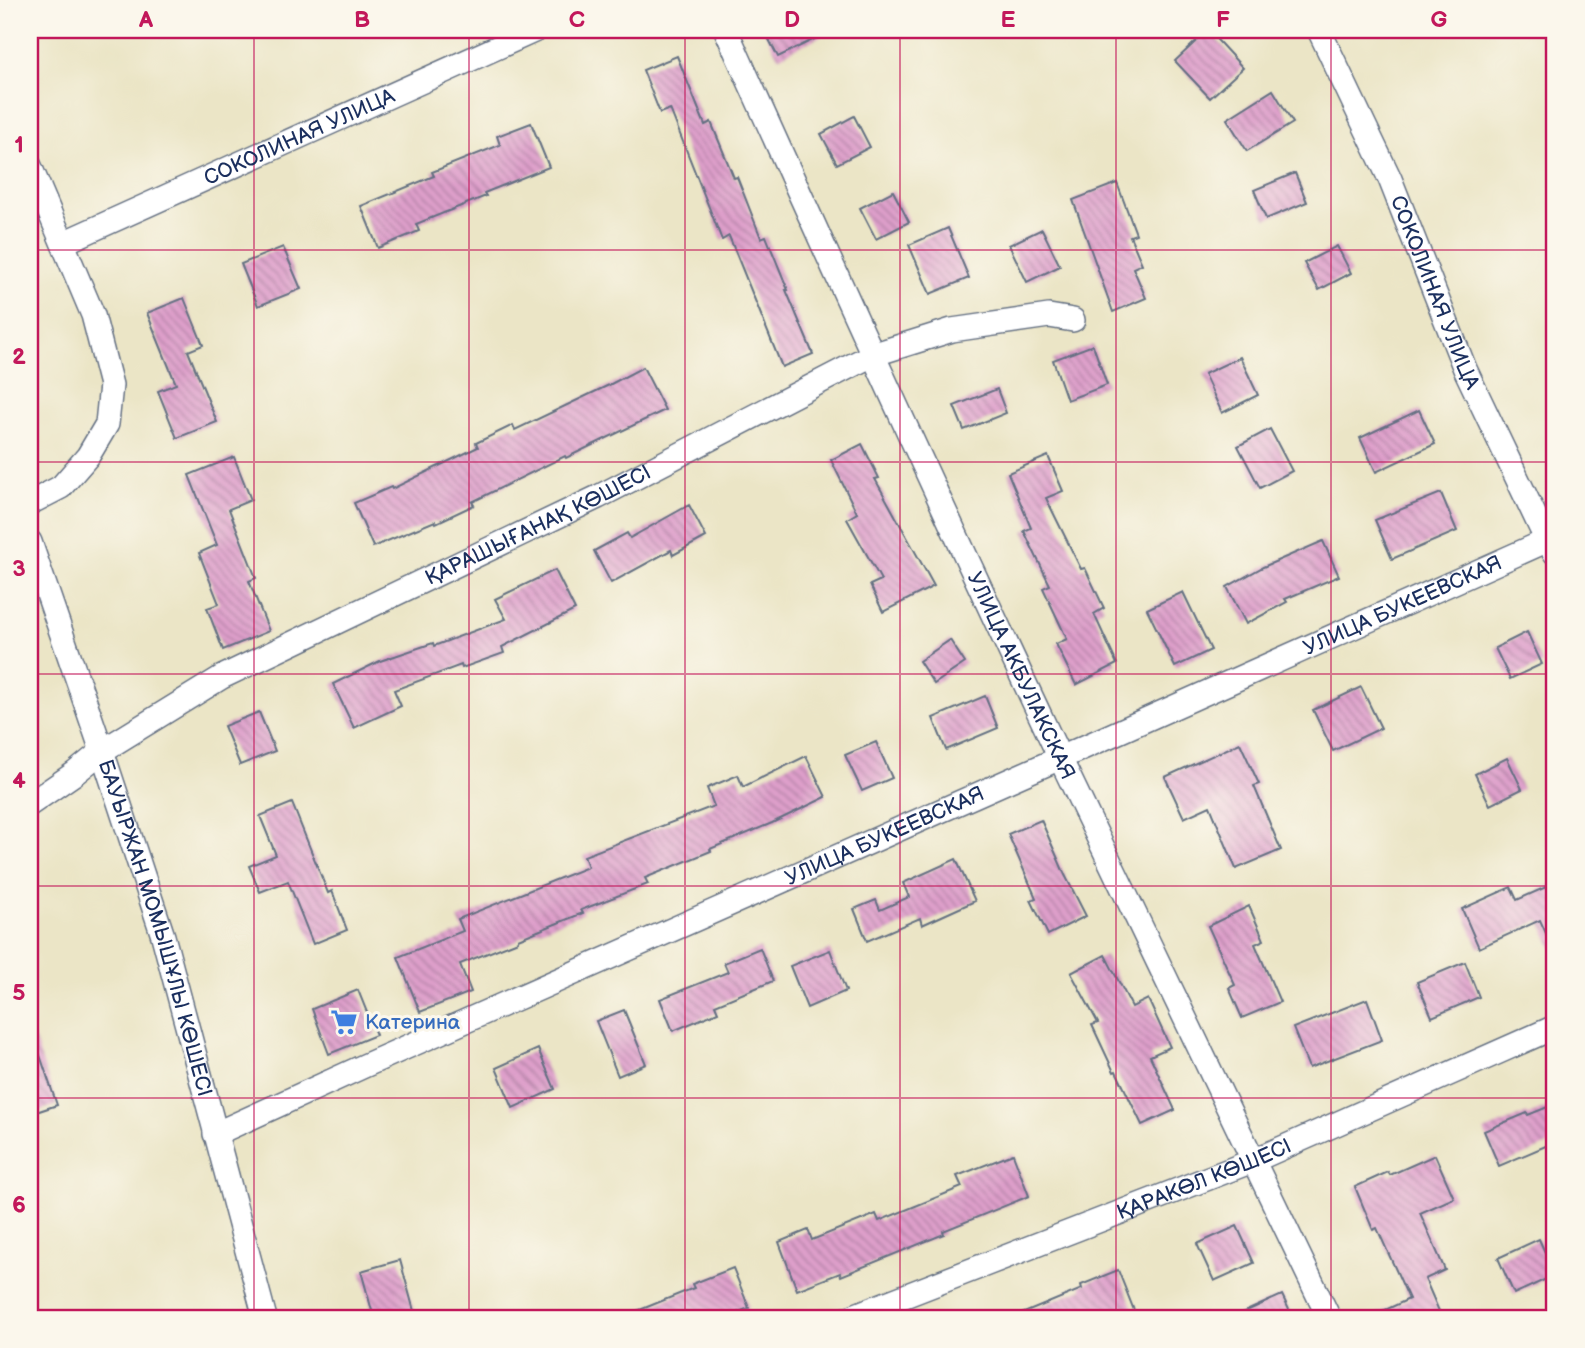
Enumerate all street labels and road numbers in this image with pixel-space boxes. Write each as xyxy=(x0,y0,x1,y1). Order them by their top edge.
street label: СОКОЛИНАЯ УЛИЦА xyxy=(200,83,399,190)
street label: СОКОЛИНАЯ УЛИЦА xyxy=(1385,192,1485,393)
street label: ҚАРАШЫҒАНАҚ КӨШЕСІ xyxy=(421,459,655,590)
street label: УЛИЦА БУКЕЕВСКАЯ xyxy=(1299,550,1506,660)
street label: УЛИЦА АКБУЛАКСКАЯ xyxy=(962,568,1081,783)
street label: БАУЫРЖАН МОМЫШҰЛЫ КӨШЕСІ xyxy=(93,756,218,1099)
street label: УЛИЦА БУКЕЕВСКАЯ xyxy=(781,781,988,891)
street label: ҚАРАКӨЛ КӨШЕСІ xyxy=(1113,1133,1295,1225)

